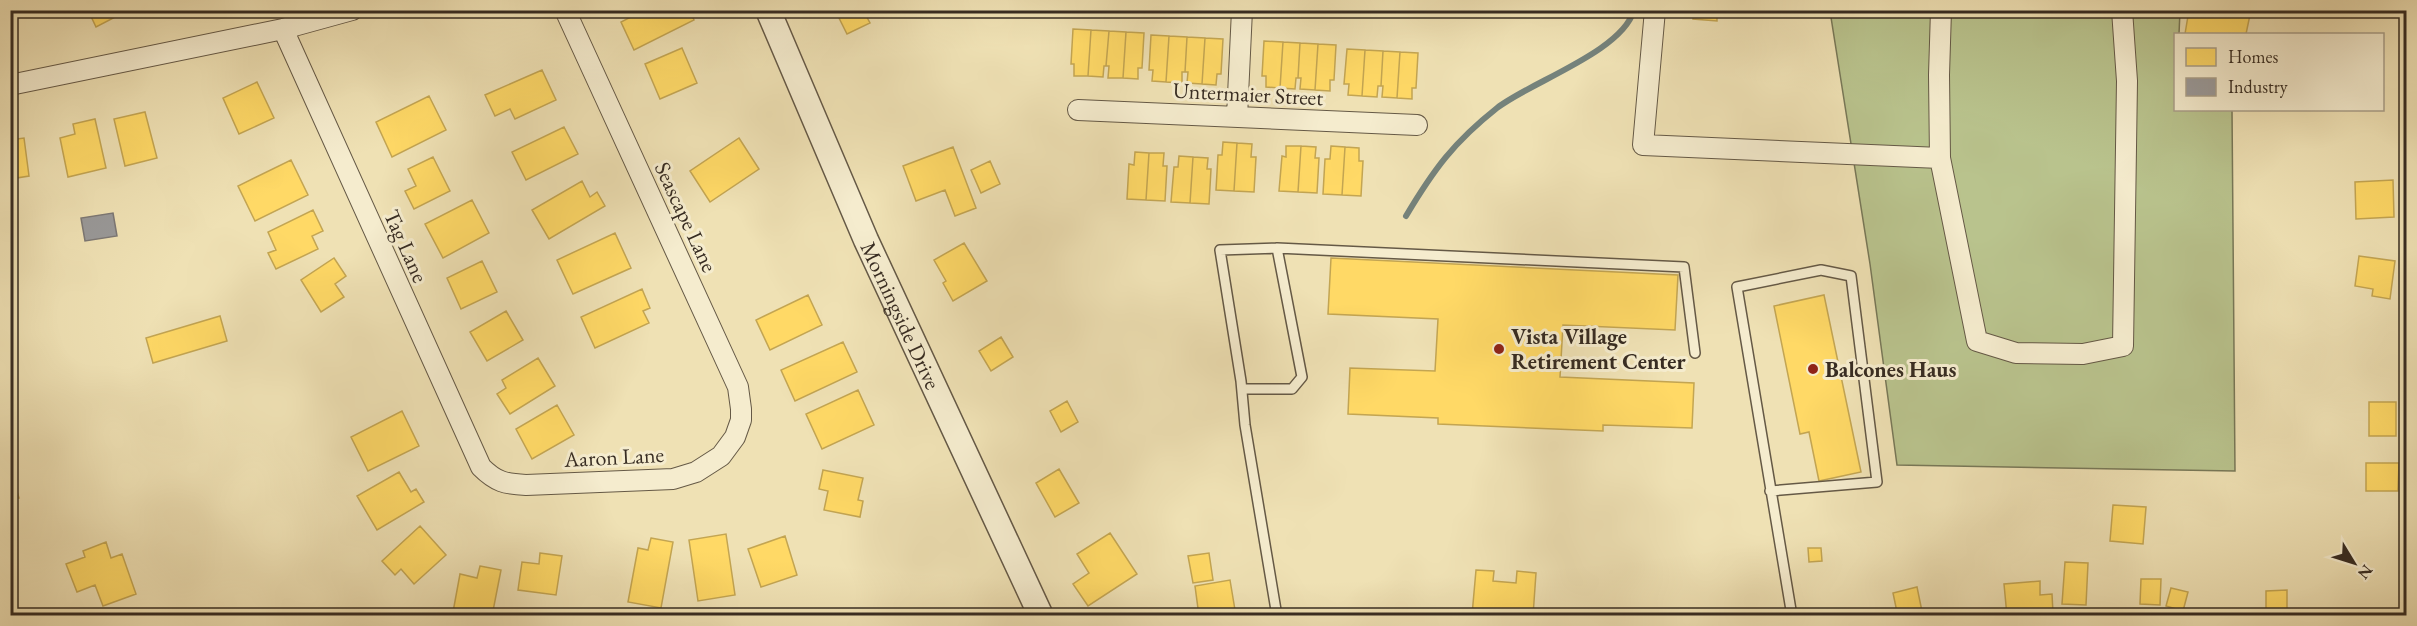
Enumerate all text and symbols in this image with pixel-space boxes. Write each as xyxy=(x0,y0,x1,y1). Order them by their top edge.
legend xyxy=(2174,33,2384,111)
text: Homes xyxy=(2228,45,2279,68)
text: Industry xyxy=(2228,75,2288,98)
street label: Untermaier Street xyxy=(1172,76,1324,112)
street label: Seascape Lane xyxy=(648,157,724,277)
street label: Tag Lane xyxy=(377,205,435,287)
street label: Morningside Drive xyxy=(854,237,948,394)
place label: Vista Village Retirement Center xyxy=(1511,322,1686,376)
marker: Vista Village Retirement Center xyxy=(1492,342,1506,356)
place label: Balcones Haus xyxy=(1825,355,1956,384)
marker: Balcones Haus xyxy=(1806,362,1820,376)
street label: Aaron Lane xyxy=(562,440,665,474)
north arrow xyxy=(2324,533,2384,593)
text: N xyxy=(2353,560,2378,584)

